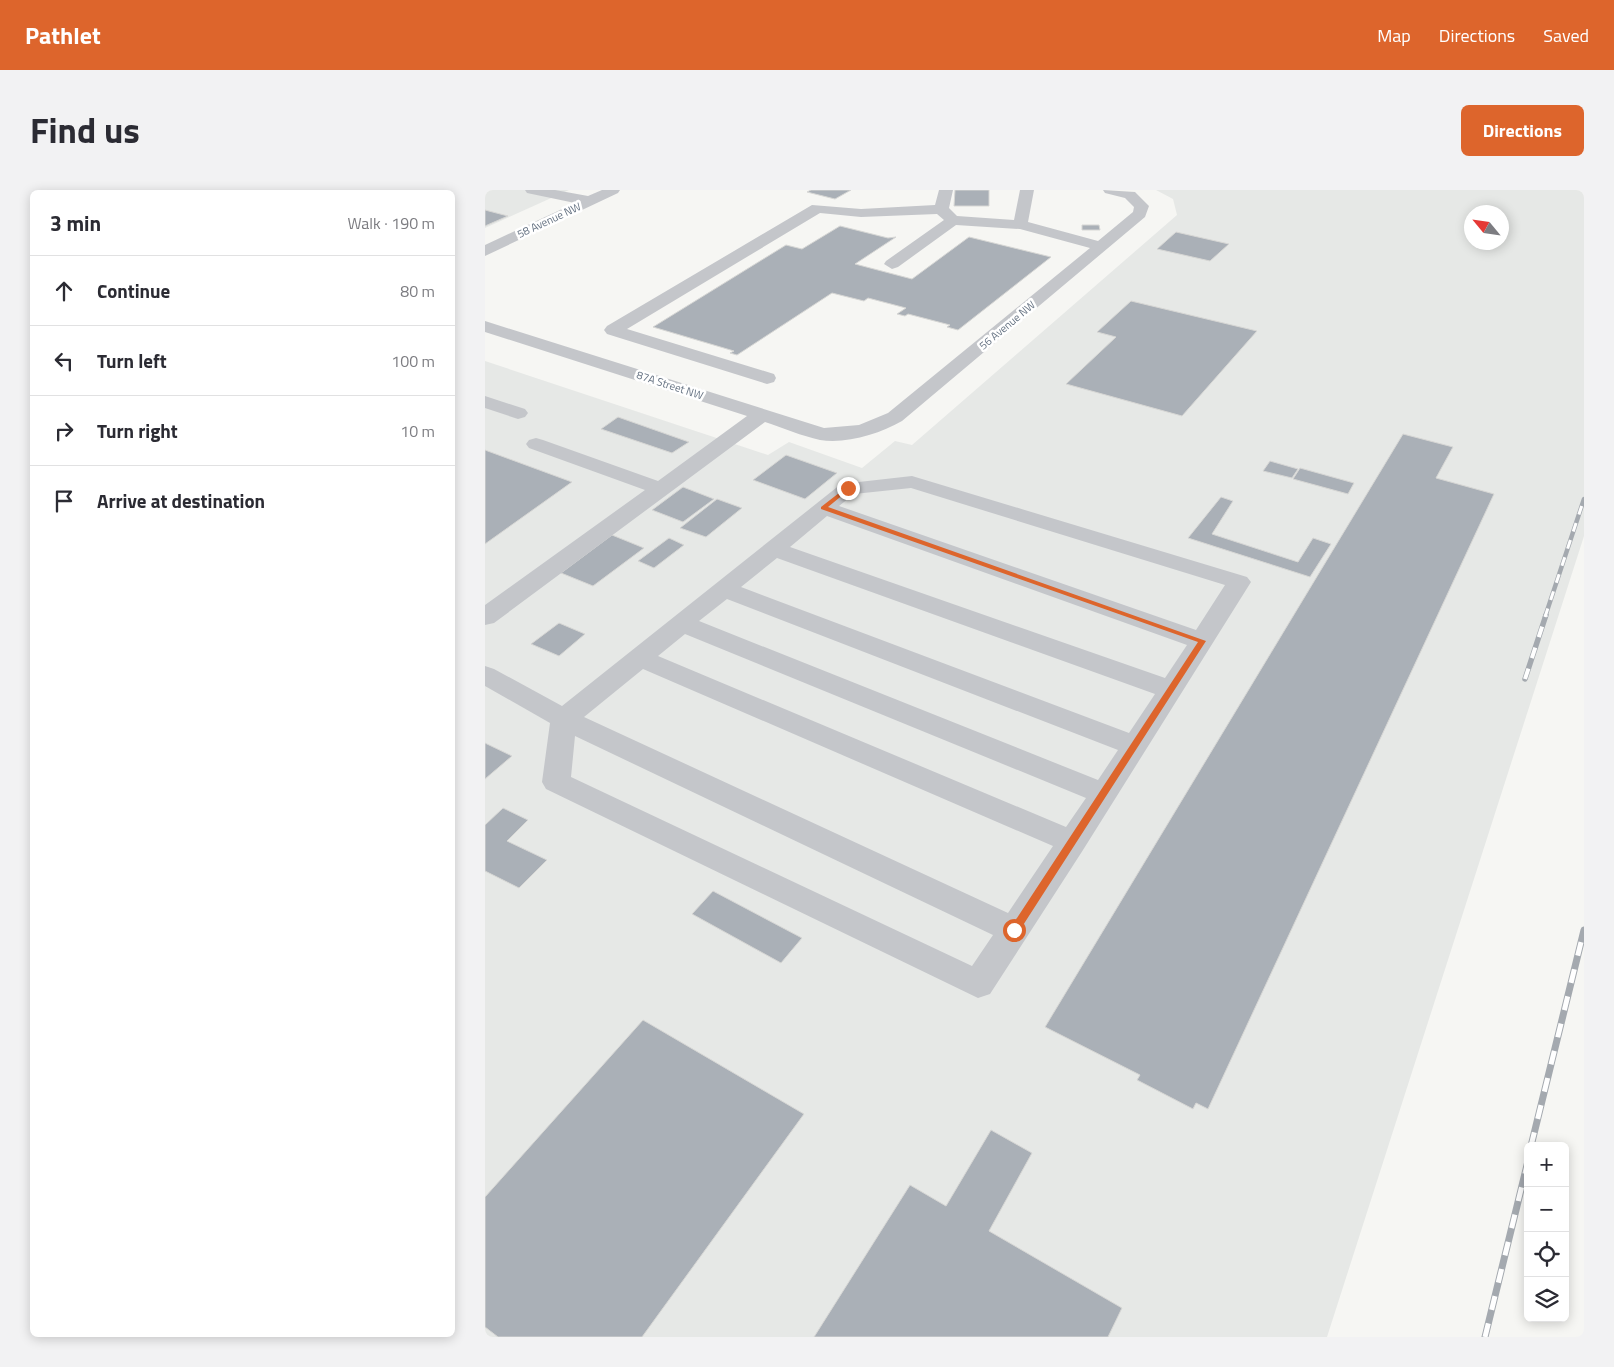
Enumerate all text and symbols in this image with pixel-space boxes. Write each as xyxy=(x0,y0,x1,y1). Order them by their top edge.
text: Pathlet xyxy=(25,17,101,53)
text: Map xyxy=(1377,22,1411,49)
text: Directions xyxy=(1439,22,1515,49)
text: Saved xyxy=(1543,22,1589,49)
text: Find us xyxy=(30,103,140,157)
button: Directions xyxy=(1461,105,1584,156)
street label: 58 Avenue NW xyxy=(514,198,584,242)
north arrow xyxy=(1464,205,1509,250)
text: 3 min xyxy=(50,207,101,239)
text: Walk · 190 m xyxy=(347,211,435,235)
text: Continue xyxy=(97,276,170,305)
icon: ahead xyxy=(50,277,78,305)
text: 80 m xyxy=(400,279,435,303)
street label: 56 Avenue NW xyxy=(976,297,1039,353)
text: Turn left xyxy=(97,346,167,375)
icon: left xyxy=(50,347,78,375)
text: 100 m xyxy=(391,349,435,373)
street label: 87A Street NW xyxy=(635,367,706,403)
text: Turn right xyxy=(97,416,178,445)
icon: right xyxy=(50,417,78,445)
text: 10 m xyxy=(400,419,435,443)
route end xyxy=(837,477,860,500)
text: Arrive at destination xyxy=(97,486,265,515)
icon: arrive xyxy=(50,487,78,515)
route start xyxy=(1003,919,1026,942)
map controls xyxy=(1524,1142,1569,1322)
button: + xyxy=(1524,1142,1569,1187)
button: − xyxy=(1524,1187,1569,1232)
button: locate xyxy=(1524,1232,1569,1277)
button: layers xyxy=(1524,1277,1569,1322)

